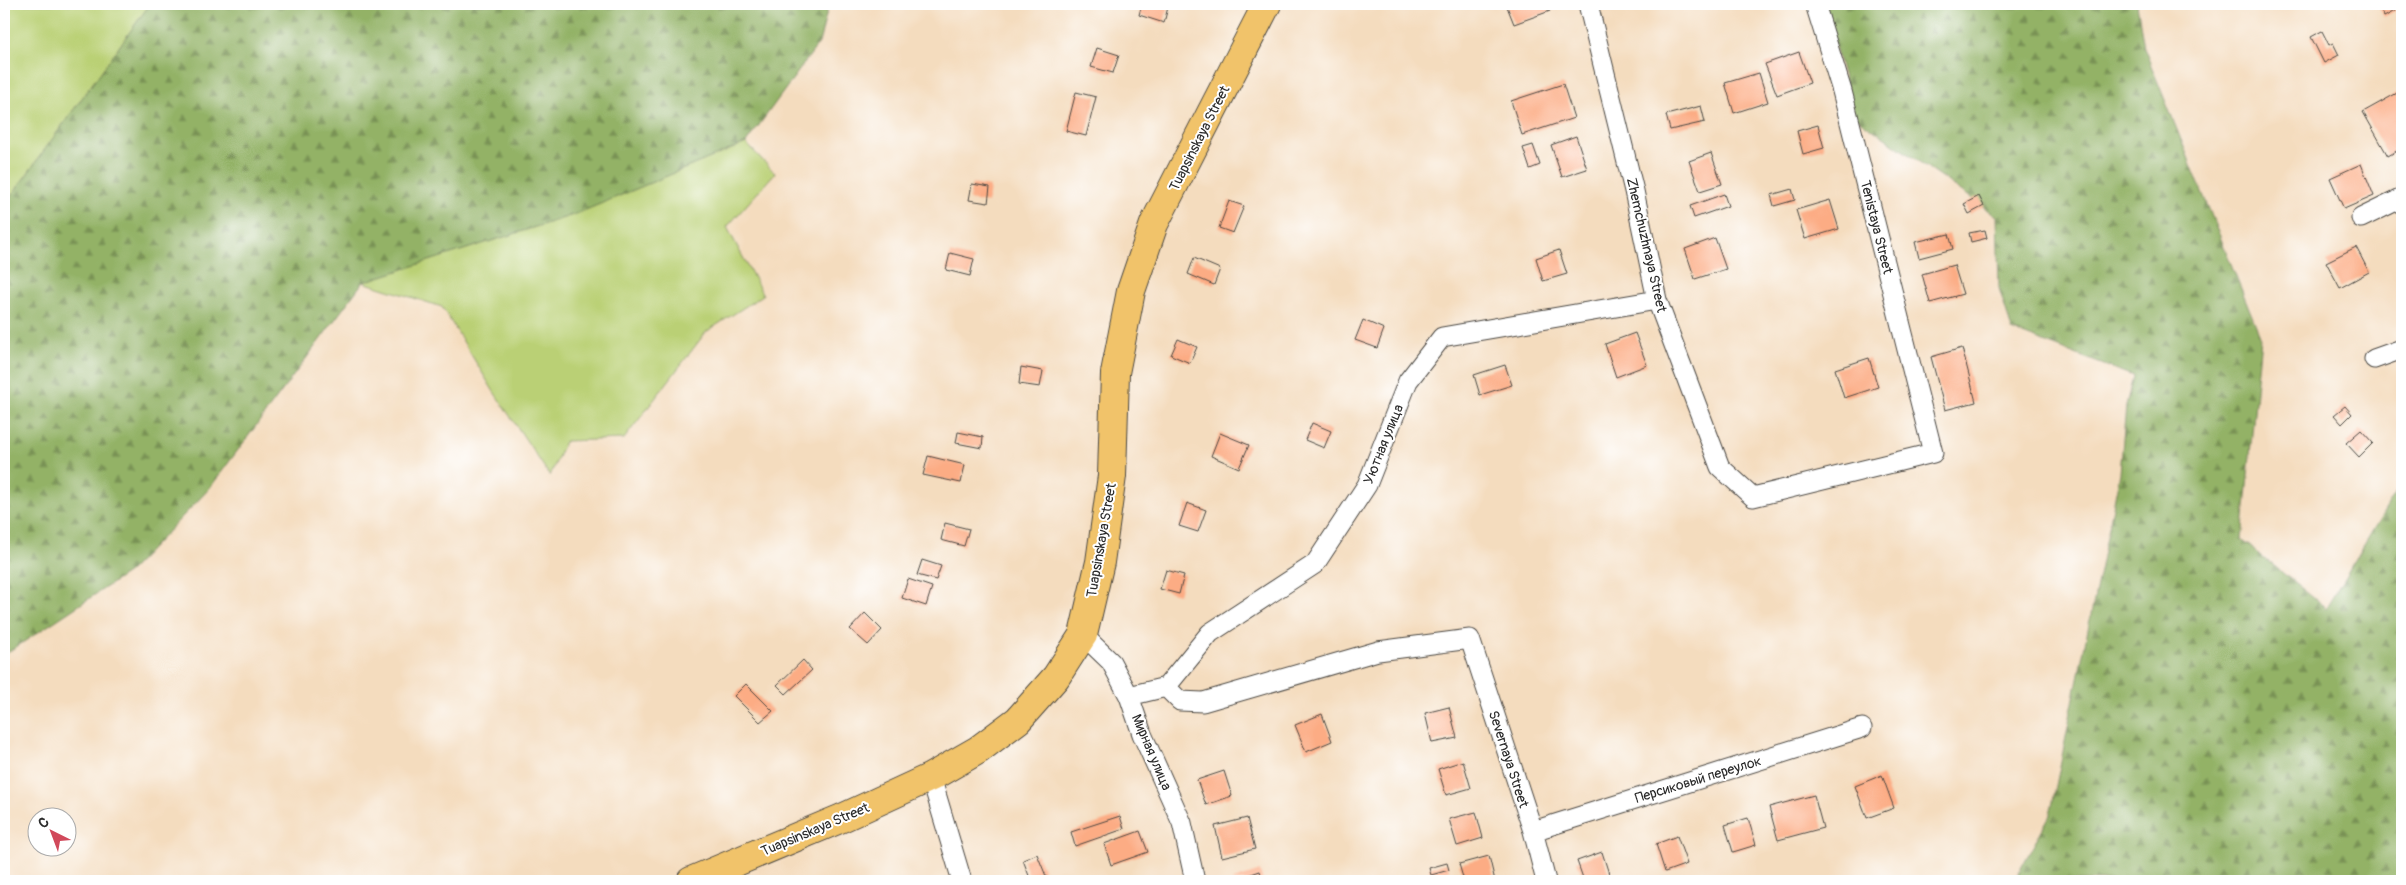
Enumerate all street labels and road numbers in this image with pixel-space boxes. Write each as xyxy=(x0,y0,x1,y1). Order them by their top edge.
street label: Tuapsinskaya Street xyxy=(1166,82,1233,194)
street label: Zhemchuzhnaya Street xyxy=(1623,176,1670,315)
street label: Tenistaya Street xyxy=(1857,179,1896,276)
street label: Уютная улица xyxy=(1360,402,1407,486)
street label: Tuapsinskaya Street xyxy=(1083,481,1120,599)
street label: Severnaya Street xyxy=(1485,708,1532,810)
street label: Мирная улица xyxy=(1128,712,1175,793)
street label: Персиковый переулок xyxy=(1633,752,1763,807)
street label: Tuapsinskaya Street xyxy=(759,799,872,860)

